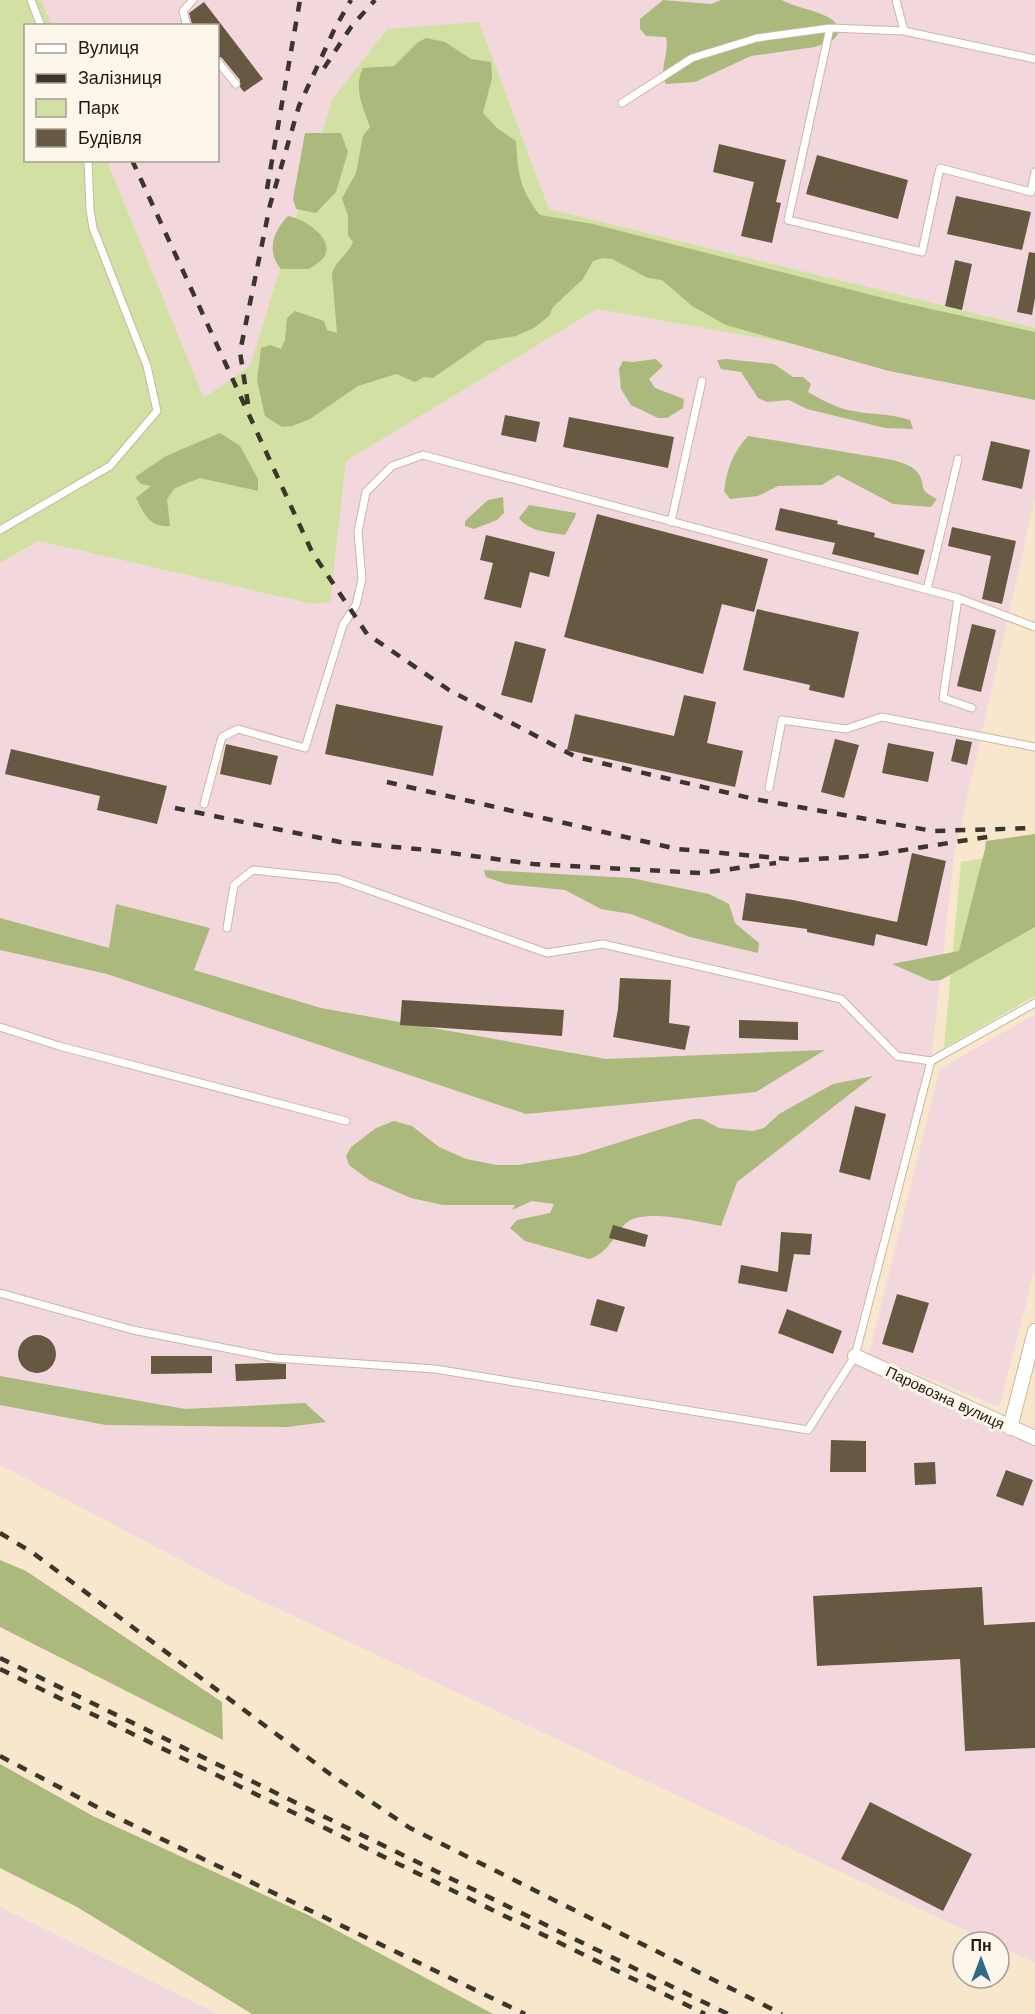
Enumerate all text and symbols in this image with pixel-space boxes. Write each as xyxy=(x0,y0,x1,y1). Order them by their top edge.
legend xyxy=(24,24,219,162)
text: Вулиця xyxy=(78,37,139,58)
text: Залізниця xyxy=(78,67,162,88)
text: Парк xyxy=(78,97,119,118)
text: Будівля xyxy=(78,127,142,148)
street label: Паровозна вулиця xyxy=(883,1363,1007,1433)
north arrow xyxy=(951,1930,1011,1990)
text: Пн xyxy=(970,1936,992,1955)

